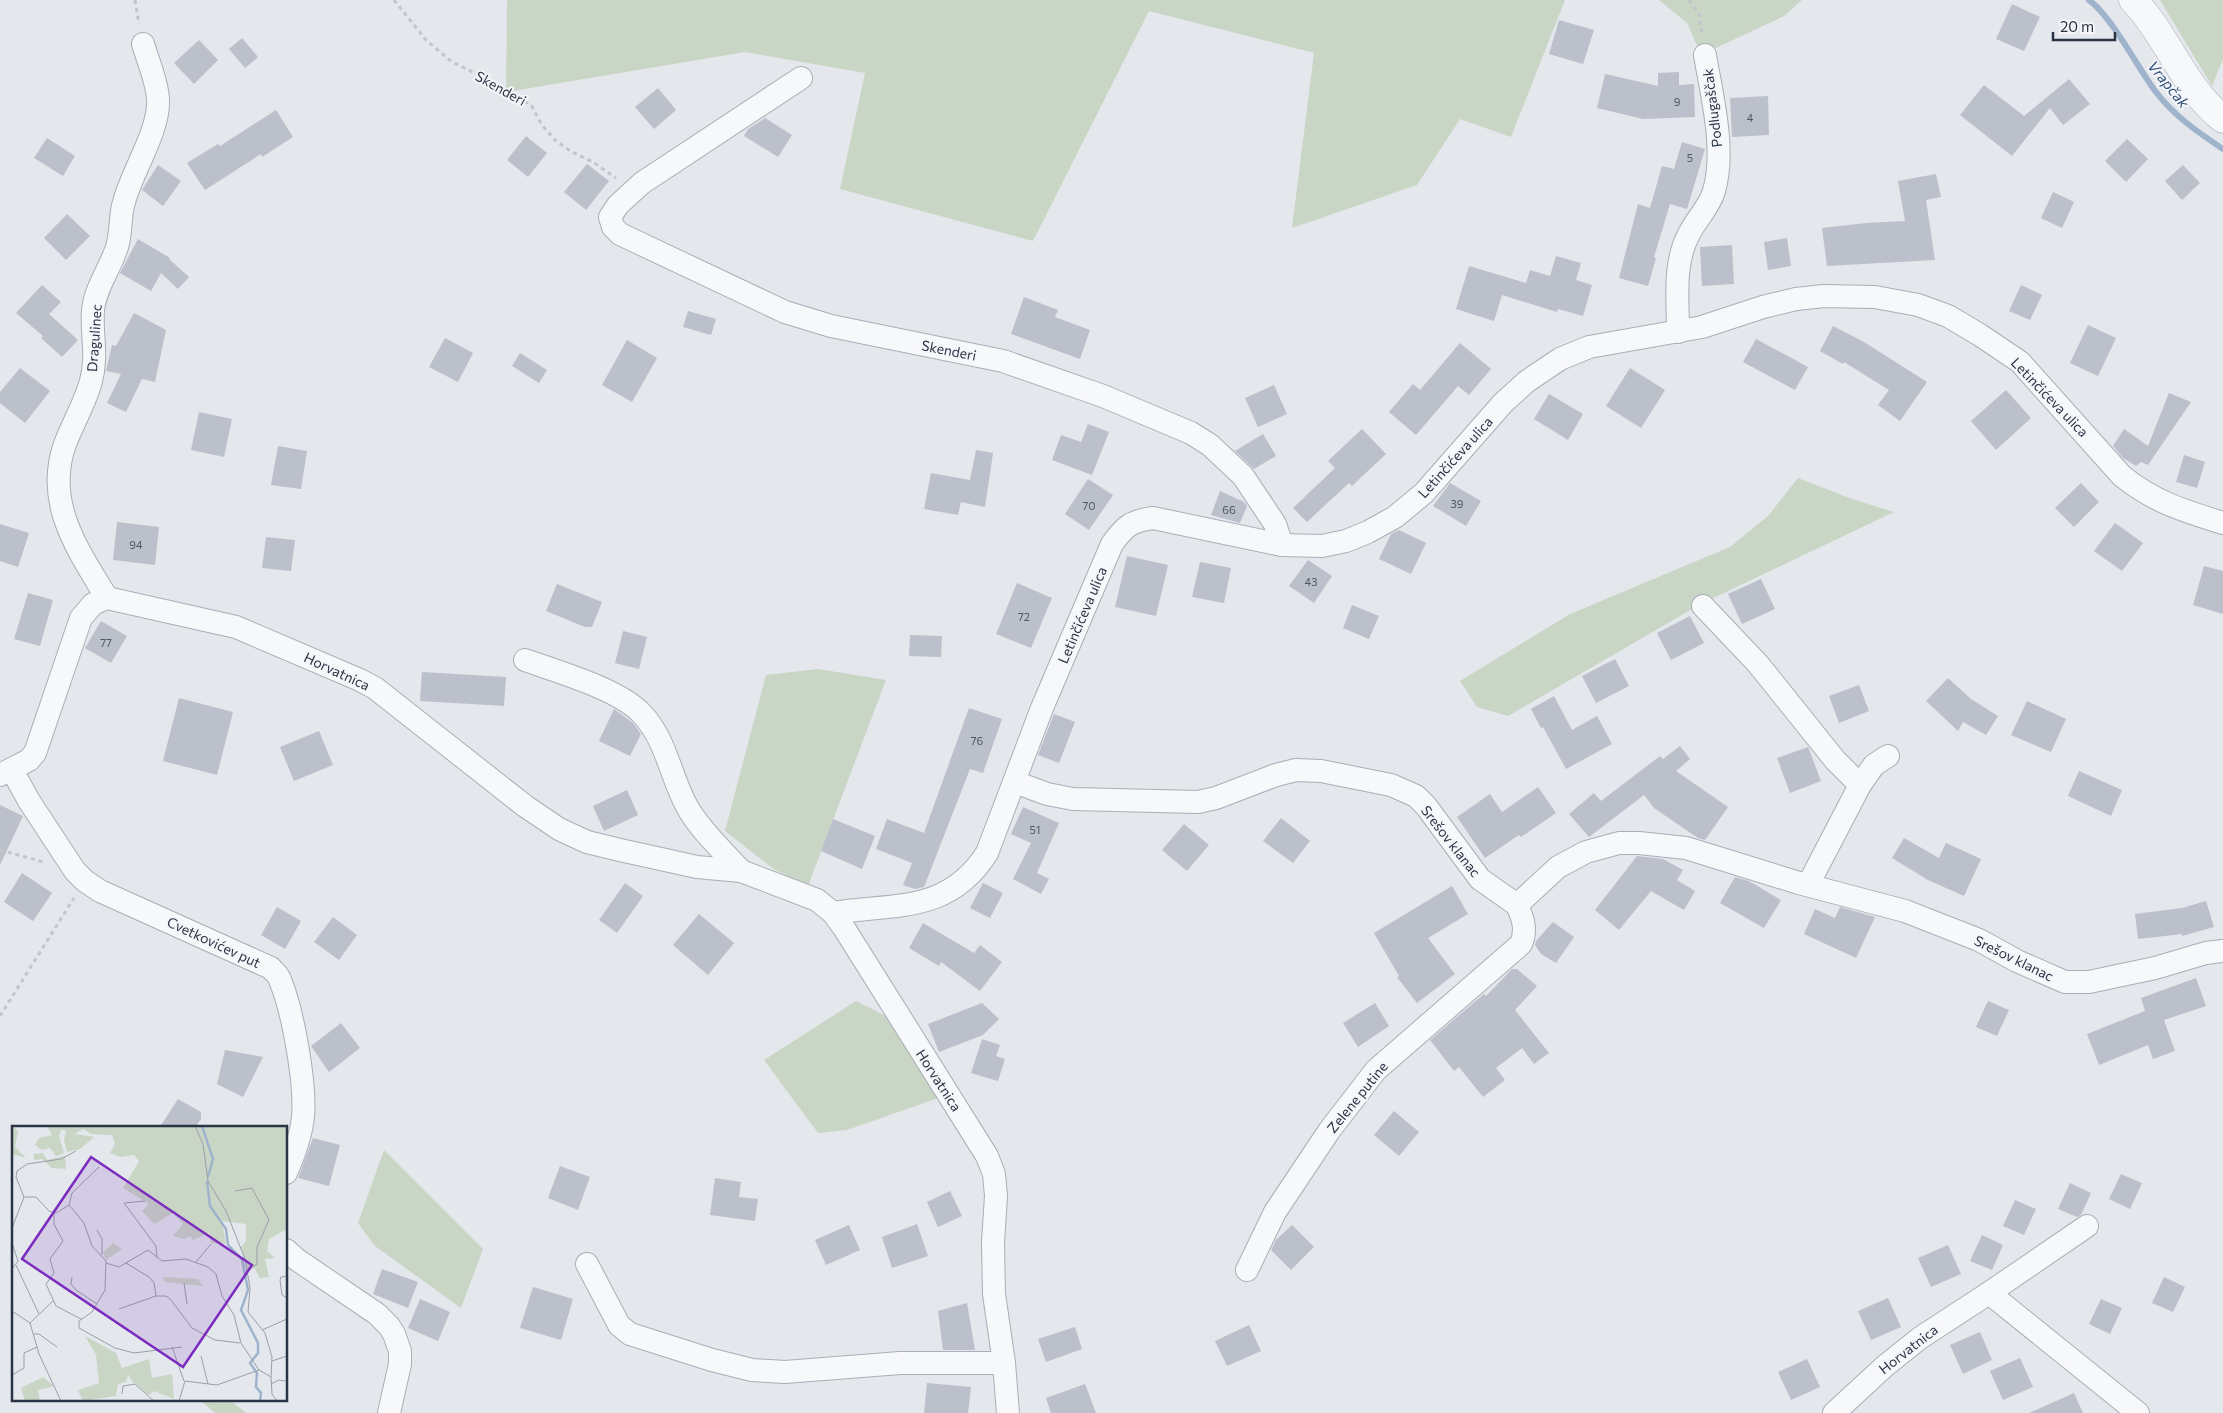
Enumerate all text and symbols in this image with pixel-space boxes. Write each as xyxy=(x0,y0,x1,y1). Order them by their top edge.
scale bar xyxy=(2053,10,2116,42)
text: 20 m xyxy=(2060,17,2094,35)
water label: Vrapčak xyxy=(2145,57,2194,112)
street label: Skenderi xyxy=(473,67,529,109)
street label: Podlugaščak xyxy=(1699,67,1725,148)
house number: 9 xyxy=(1674,95,1681,108)
house number: 4 xyxy=(1747,111,1754,124)
house number: 5 xyxy=(1687,151,1693,164)
street label: Dragulinec xyxy=(83,303,105,373)
street label: Skenderi xyxy=(920,336,978,364)
street label: Letinčićeva ulica xyxy=(2008,354,2092,440)
street label: Letinčićeva ulica xyxy=(1414,413,1496,501)
house number: 39 xyxy=(1451,497,1464,510)
house number: 70 xyxy=(1083,499,1095,512)
house number: 66 xyxy=(1222,503,1236,516)
house number: 94 xyxy=(129,538,143,551)
street label: Letinčićeva ulica xyxy=(1054,564,1110,666)
house number: 43 xyxy=(1305,575,1317,588)
house number: 72 xyxy=(1018,610,1030,623)
house number: 77 xyxy=(100,636,112,649)
street label: Horvatnica xyxy=(301,648,373,694)
house number: 76 xyxy=(971,734,984,747)
street label: Srešov klanac xyxy=(1418,802,1484,880)
house number: 51 xyxy=(1029,823,1041,836)
street label: Cvetkovićev put xyxy=(165,913,264,971)
street label: Srešov klanac xyxy=(1972,932,2056,985)
street label: Horvatnica xyxy=(913,1046,965,1114)
street label: Zelene putine xyxy=(1323,1058,1391,1136)
inset map xyxy=(12,1126,288,1400)
street label: Horvatnica xyxy=(1875,1321,1941,1377)

